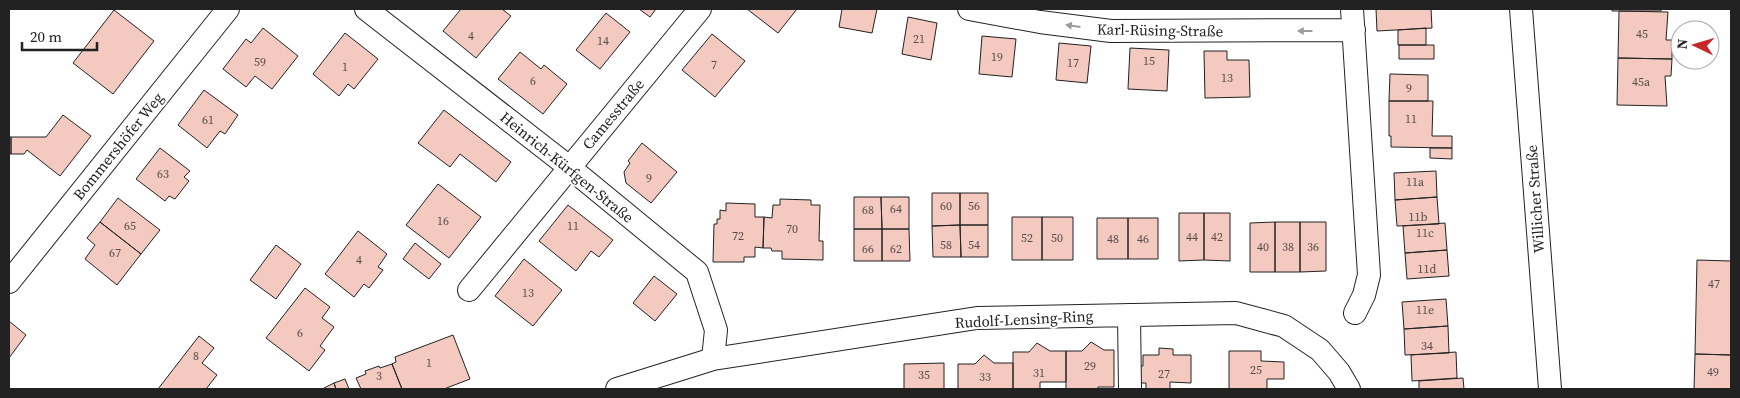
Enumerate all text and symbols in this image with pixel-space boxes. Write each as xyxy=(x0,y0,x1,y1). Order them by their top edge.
street label: Karl-Rüsing-Straße xyxy=(1097,18,1224,42)
scale bar xyxy=(22,20,98,52)
north arrow xyxy=(1670,20,1720,70)
one-way arrow xyxy=(1064,22,1080,30)
text: 20 m xyxy=(30,26,62,47)
house number: 45 xyxy=(1636,26,1648,42)
one-way arrow xyxy=(1297,27,1313,35)
house number: 4 xyxy=(468,28,474,44)
house number: 21 xyxy=(913,31,925,47)
house number: 14 xyxy=(597,33,609,49)
text: N xyxy=(1672,38,1692,50)
house number: 19 xyxy=(991,49,1003,65)
house number: 15 xyxy=(1143,53,1155,69)
house number: 59 xyxy=(254,54,266,70)
house number: 17 xyxy=(1067,55,1079,71)
house number: 7 xyxy=(711,57,717,73)
house number: 1 xyxy=(342,59,348,75)
house number: 13 xyxy=(1221,70,1233,86)
house number: 6 xyxy=(530,73,536,89)
street label: Camesstraße xyxy=(577,74,649,154)
house number: 45a xyxy=(1632,74,1651,90)
house number: 9 xyxy=(1406,80,1412,96)
street label: Bommershöfer Weg xyxy=(68,88,168,204)
street label: Heinrich-Kürfgen-Straße xyxy=(496,107,638,228)
house number: 11 xyxy=(1405,111,1417,127)
house number: 61 xyxy=(202,112,214,128)
street label: Willicher Straße xyxy=(1521,144,1549,254)
house number: 63 xyxy=(157,166,169,182)
house number: 9 xyxy=(646,170,652,186)
house number: 11a xyxy=(1406,174,1425,190)
house number: 60 xyxy=(940,198,952,214)
house number: 56 xyxy=(968,198,980,214)
house number: 64 xyxy=(890,201,902,217)
house number: 68 xyxy=(862,202,874,218)
house number: 11b xyxy=(1409,209,1428,225)
house number: 16 xyxy=(437,213,449,229)
house number: 65 xyxy=(124,218,136,234)
house number: 11 xyxy=(567,218,579,234)
house number: 70 xyxy=(786,221,798,237)
house number: 11c xyxy=(1416,225,1434,241)
house number: 72 xyxy=(732,228,744,244)
house number: 44 xyxy=(1186,229,1198,245)
house number: 42 xyxy=(1211,229,1223,245)
house number: 52 xyxy=(1021,230,1033,246)
house number: 50 xyxy=(1051,230,1063,246)
house number: 48 xyxy=(1107,231,1119,247)
house number: 46 xyxy=(1137,231,1149,247)
house number: 58 xyxy=(940,237,952,253)
house number: 54 xyxy=(968,237,980,253)
house number: 40 xyxy=(1257,239,1269,255)
house number: 38 xyxy=(1282,239,1294,255)
house number: 36 xyxy=(1307,239,1319,255)
house number: 66 xyxy=(862,241,874,257)
house number: 62 xyxy=(890,241,902,257)
house number: 67 xyxy=(109,245,121,261)
house number: 4 xyxy=(356,252,362,268)
house number: 11d xyxy=(1418,261,1437,277)
house number: 47 xyxy=(1708,276,1720,292)
house number: 13 xyxy=(522,285,534,301)
house number: 11e xyxy=(1416,302,1434,318)
street label: Rudolf-Lensing-Ring xyxy=(954,305,1094,333)
house number: 6 xyxy=(297,325,303,341)
house number: 34 xyxy=(1421,338,1433,354)
house number: 8 xyxy=(193,348,199,364)
house number: 1 xyxy=(426,355,432,371)
house number: 29 xyxy=(1084,358,1096,374)
house number: 25 xyxy=(1250,362,1262,378)
house number: 49 xyxy=(1707,364,1719,380)
house number: 31 xyxy=(1033,365,1045,381)
house number: 27 xyxy=(1158,366,1170,382)
house number: 35 xyxy=(918,367,930,383)
house number: 3 xyxy=(376,368,382,384)
house number: 33 xyxy=(979,369,991,385)

